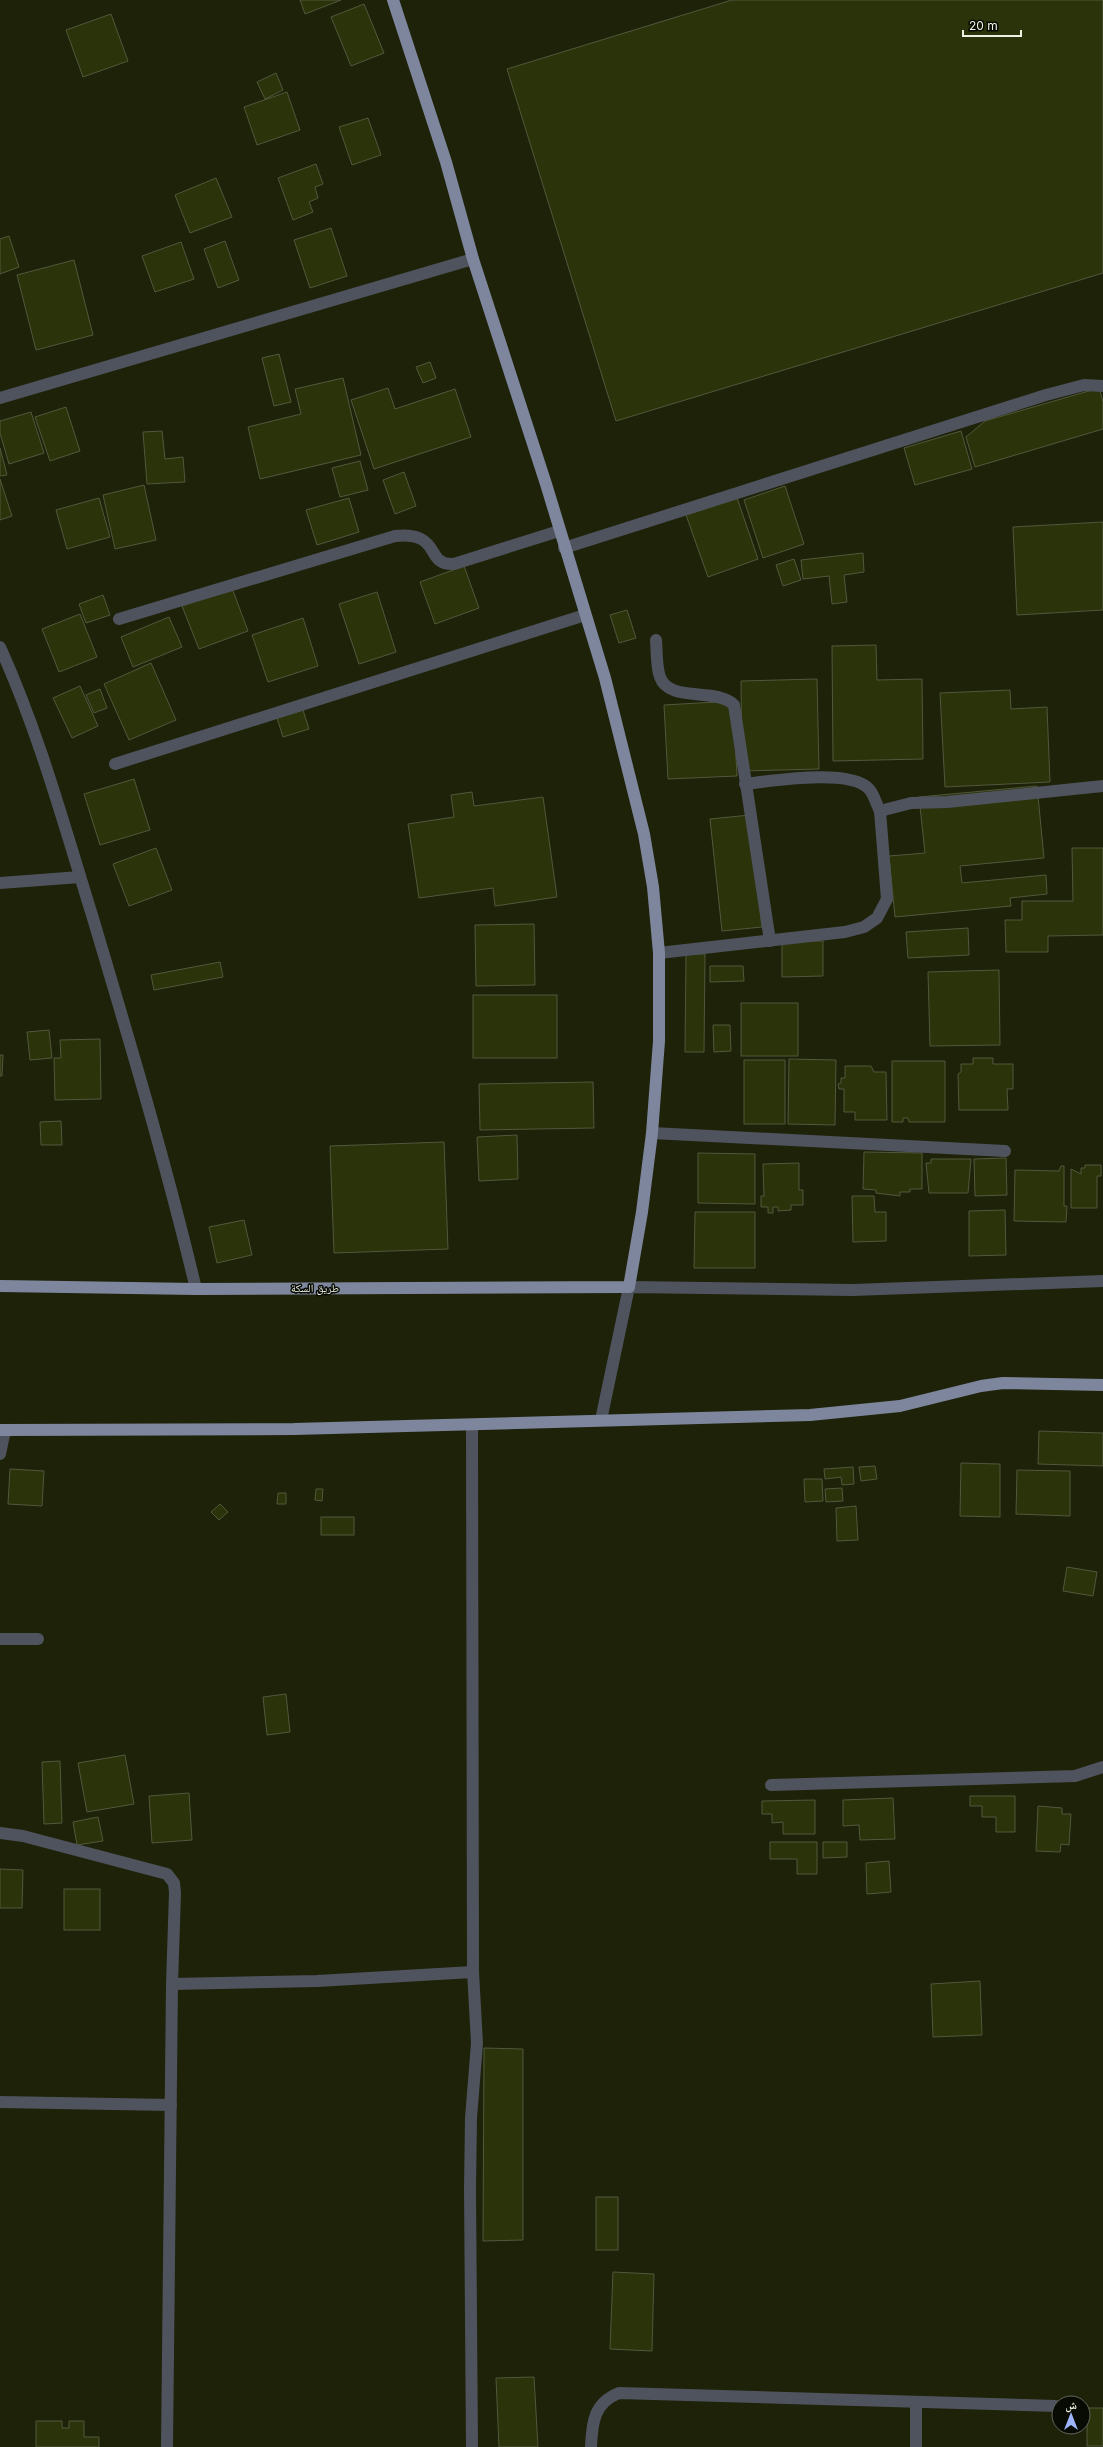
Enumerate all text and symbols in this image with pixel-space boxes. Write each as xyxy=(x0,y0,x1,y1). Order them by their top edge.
scale bar xyxy=(963,12,1021,38)
text: 20 m xyxy=(969,18,998,33)
street label: طريق السكة xyxy=(291,1281,339,1295)
north arrow xyxy=(1051,2395,1091,2435)
text: ش xyxy=(1065,2398,1077,2413)

